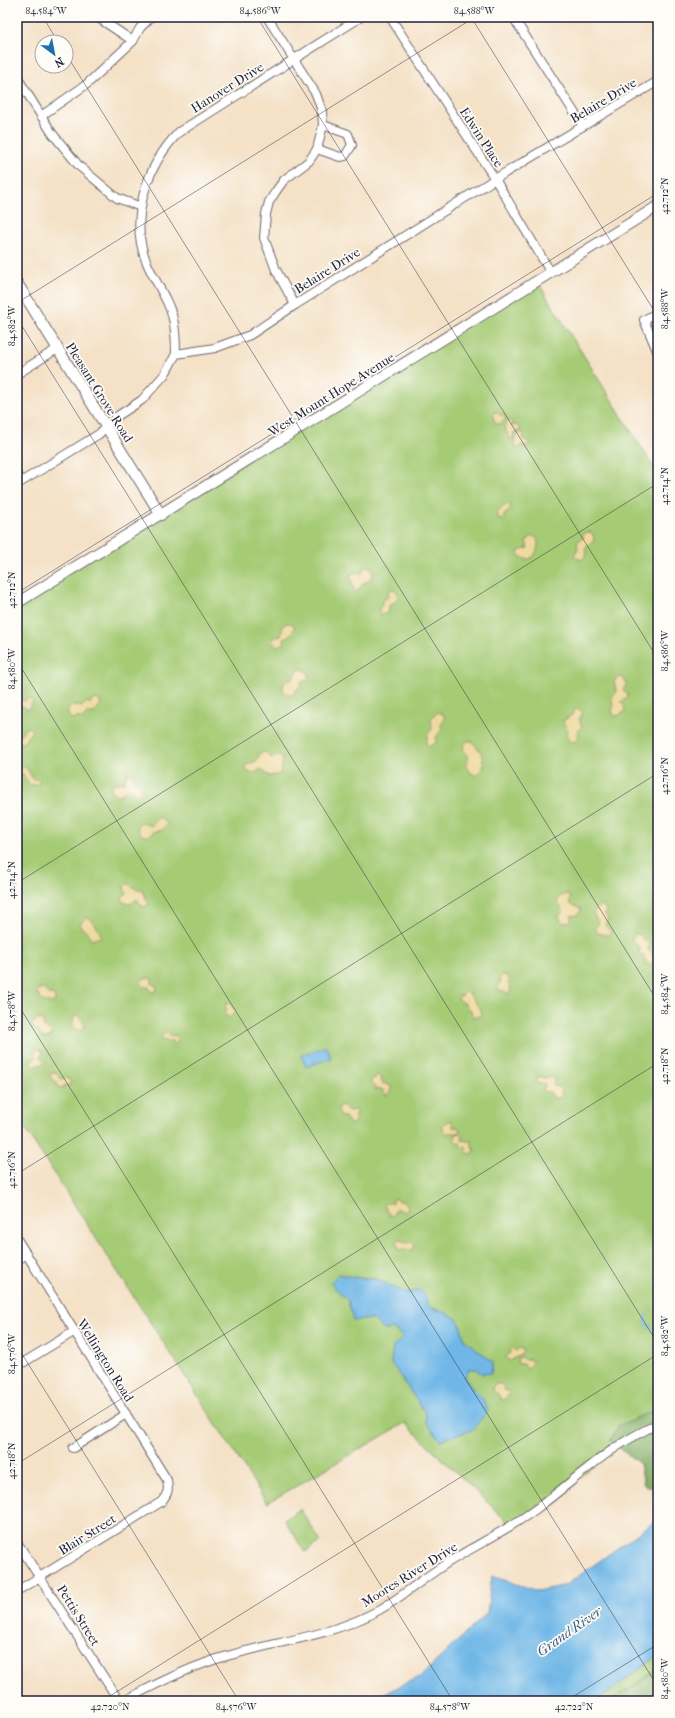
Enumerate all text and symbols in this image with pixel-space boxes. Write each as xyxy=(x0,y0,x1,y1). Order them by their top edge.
text: 84.584°W xyxy=(25,5,68,17)
text: 84.586°W xyxy=(240,5,282,17)
text: 84.588°W xyxy=(454,5,495,17)
north arrow xyxy=(34,34,74,74)
text: N xyxy=(52,54,66,70)
street label: Hanover Drive xyxy=(188,59,267,116)
street label: Belaire Drive xyxy=(567,74,640,126)
street label: Edwin Place xyxy=(457,105,507,171)
text: 42.712°N xyxy=(659,177,671,215)
street label: Belaire Drive xyxy=(292,244,363,297)
text: 84.588°W xyxy=(659,288,671,329)
text: 84.582°W xyxy=(6,305,18,346)
street label: Pleasant Grove Road xyxy=(63,340,137,446)
street label: West Mount Hope Avenue xyxy=(265,349,398,440)
text: 42.714°N xyxy=(659,467,671,505)
text: 42.712°N xyxy=(6,571,18,609)
text: 84.586°W xyxy=(659,629,671,671)
text: 84.580°W xyxy=(6,647,18,690)
text: 42.716°N xyxy=(659,757,671,795)
text: 42.714°N xyxy=(6,861,18,899)
text: 84.584°W xyxy=(659,972,671,1015)
text: 84.578°W xyxy=(6,990,18,1031)
text: 42.718°N xyxy=(659,1047,671,1085)
text: 42.716°N xyxy=(6,1151,18,1189)
street label: Wellington Road xyxy=(74,1315,137,1405)
text: 84.582°W xyxy=(659,1315,671,1356)
text: 84.576°W xyxy=(6,1332,18,1374)
text: 42.718°N xyxy=(6,1442,18,1480)
street label: Blair Street xyxy=(56,1511,119,1558)
street label: Moores River Drive xyxy=(359,1539,460,1610)
street label: Pettis Street xyxy=(54,1582,103,1649)
water label: Grand River xyxy=(534,1602,606,1660)
text: 84.580°W xyxy=(659,1657,671,1700)
text: 42.720°N xyxy=(90,1701,130,1713)
text: 84.576°W xyxy=(216,1701,258,1713)
text: 84.578°W xyxy=(430,1701,471,1713)
text: 42.722°N xyxy=(555,1701,594,1713)

